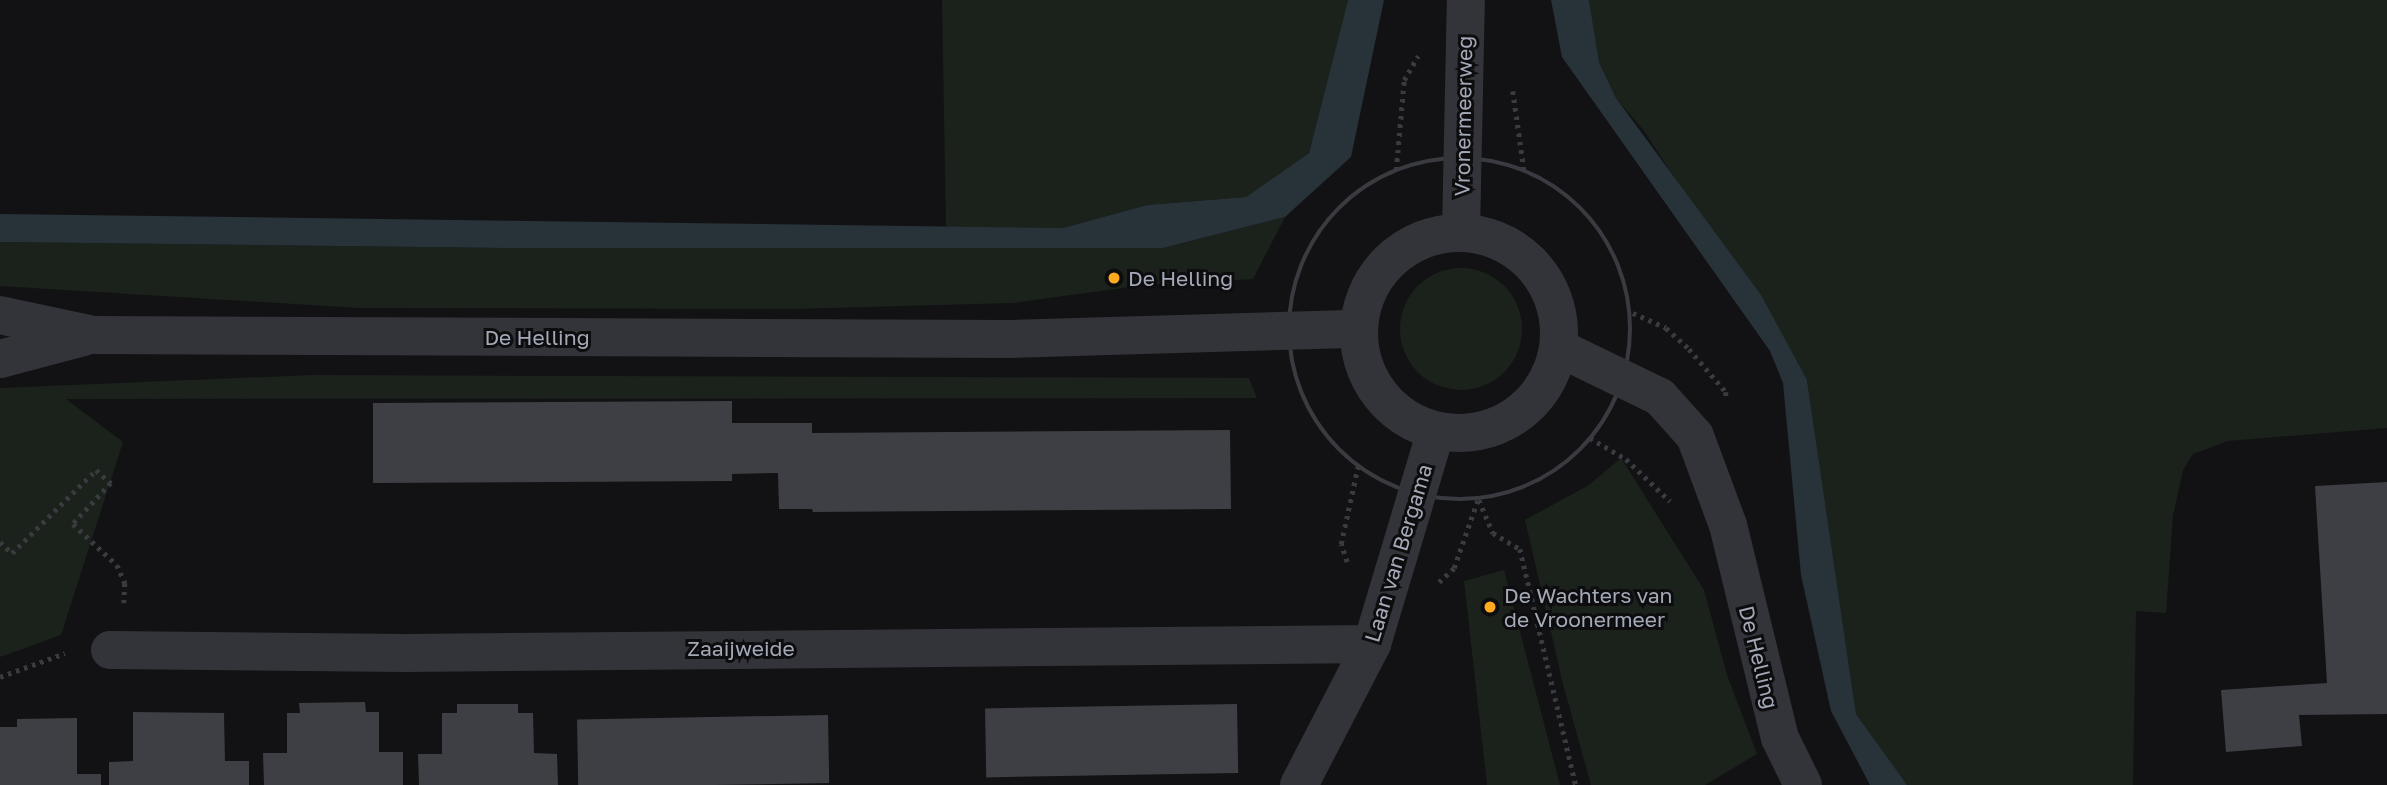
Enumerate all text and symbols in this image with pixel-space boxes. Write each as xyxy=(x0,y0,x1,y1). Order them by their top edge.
street label: Vronermeerweg xyxy=(1449,36,1477,196)
place label: De Helling xyxy=(1128,265,1233,291)
marker: De Helling xyxy=(1106,270,1122,286)
street label: De Helling xyxy=(484,324,590,350)
street label: Laan van Bergama xyxy=(1359,461,1437,645)
place label: De Wachters van de Vroonermeer xyxy=(1504,582,1673,632)
marker: De Wachters van de Vroonermeer xyxy=(1482,599,1498,615)
street label: De Helling xyxy=(1734,603,1784,711)
street label: Zaaijweide xyxy=(687,635,795,661)

